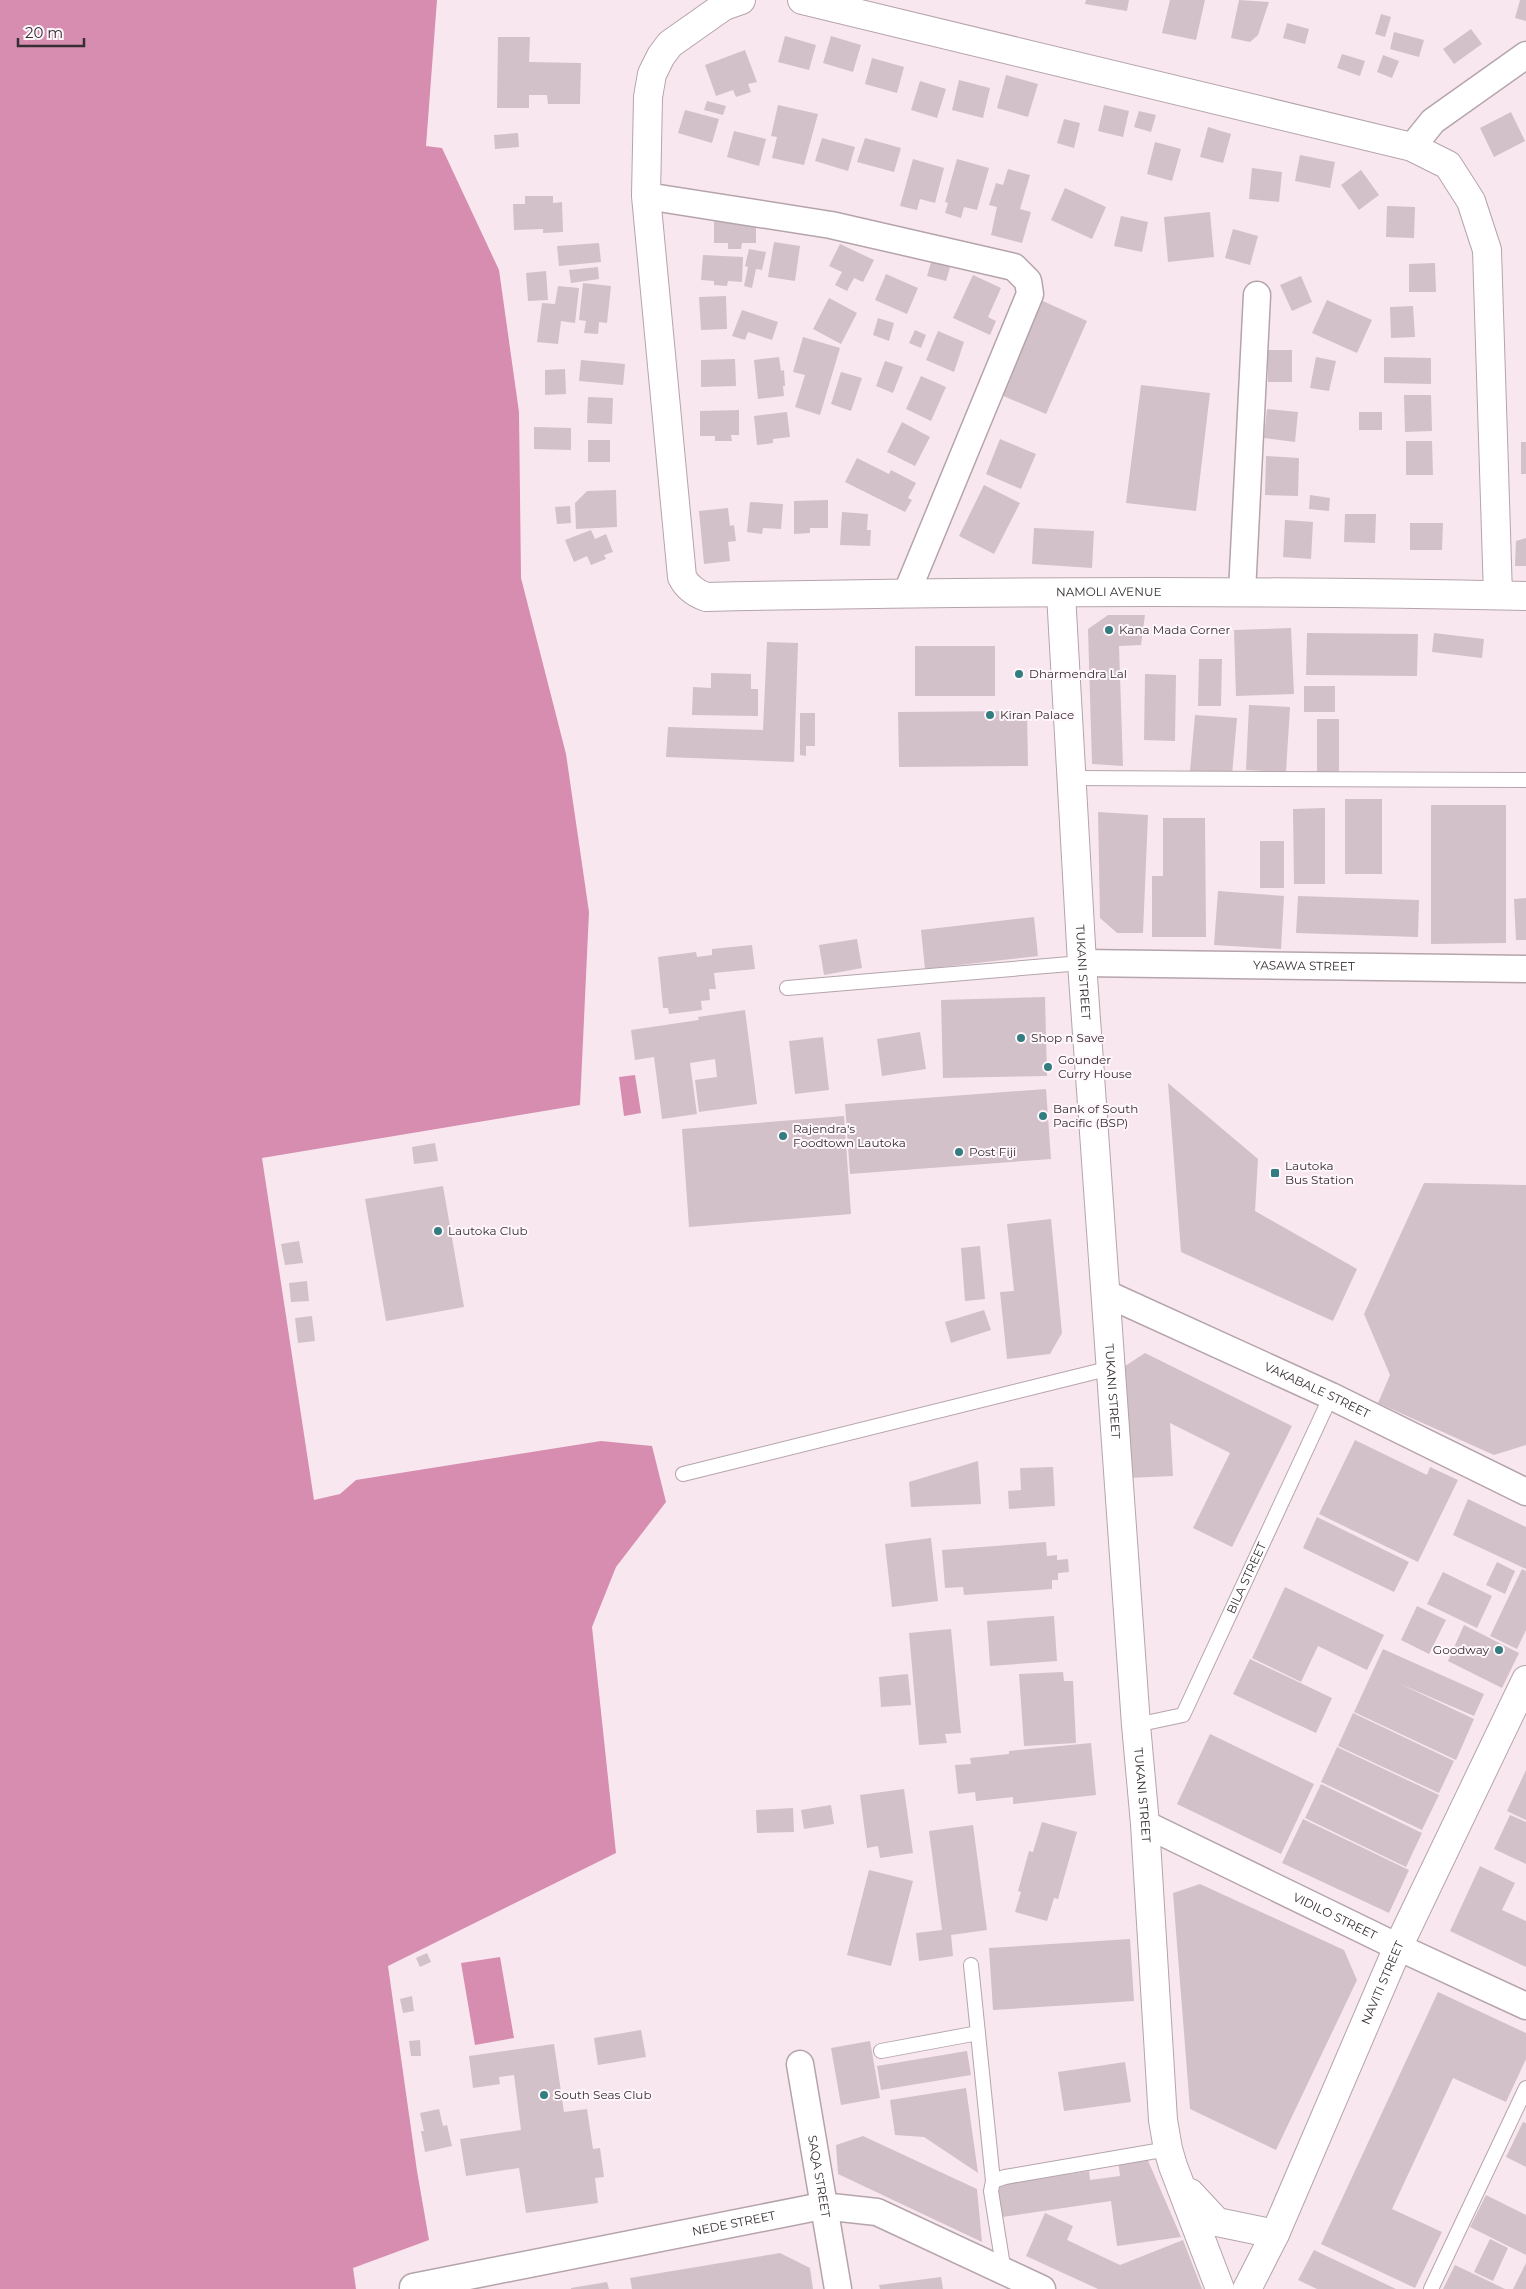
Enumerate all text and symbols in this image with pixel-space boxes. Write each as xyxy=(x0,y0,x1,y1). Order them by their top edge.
scale bar xyxy=(18,15,84,47)
text: 20 m xyxy=(25,23,63,42)
street label: NAMOLI AVENUE xyxy=(1056,584,1161,599)
place label: Kana Mada Corner xyxy=(1119,622,1231,637)
marker: Kana Mada Corner xyxy=(1103,624,1115,636)
place label: Dharmendra Lal xyxy=(1029,666,1127,681)
marker: Dharmendra Lal xyxy=(1013,668,1025,680)
place label: Kiran Palace xyxy=(1000,707,1074,722)
marker: Kiran Palace xyxy=(984,709,996,721)
street label: TUKANI STREET xyxy=(1073,924,1094,1021)
street label: YASAWA STREET xyxy=(1253,957,1355,974)
place label: Shop n Save xyxy=(1031,1030,1104,1045)
marker: Shop n Save xyxy=(1015,1032,1027,1044)
place label: Gounder Curry House xyxy=(1058,1052,1132,1081)
marker: Gounder Curry House xyxy=(1042,1061,1054,1073)
place label: Bank of South Pacific (BSP) xyxy=(1053,1101,1138,1130)
marker: Bank of South Pacific (BSP) xyxy=(1037,1110,1049,1122)
place label: Rajendra's Foodtown Lautoka xyxy=(793,1121,906,1150)
marker: Rajendra's Foodtown Lautoka xyxy=(777,1130,789,1142)
place label: Post Fiji xyxy=(969,1144,1016,1159)
marker: Post Fiji xyxy=(953,1146,965,1158)
place label: Lautoka Bus Station xyxy=(1285,1158,1354,1187)
marker: Lautoka Bus Station xyxy=(1269,1167,1281,1179)
place label: Lautoka Club xyxy=(448,1223,528,1238)
marker: Lautoka Club xyxy=(432,1225,444,1237)
street label: TUKANI STREET xyxy=(1102,1343,1124,1440)
street label: VAKABALE STREET xyxy=(1262,1359,1373,1421)
street label: BILA STREET xyxy=(1223,1540,1269,1616)
place label: Goodway xyxy=(1433,1642,1489,1657)
marker: Goodway xyxy=(1493,1644,1505,1656)
street label: TUKANI STREET xyxy=(1131,1747,1154,1843)
street label: VIDILO STREET xyxy=(1291,1889,1379,1943)
street label: NAVITI STREET xyxy=(1358,1938,1407,2027)
place label: South Seas Club xyxy=(554,2087,652,2102)
marker: South Seas Club xyxy=(538,2089,550,2101)
street label: SAQA STREET xyxy=(805,2134,834,2219)
street label: NEDE STREET xyxy=(691,2207,777,2239)

